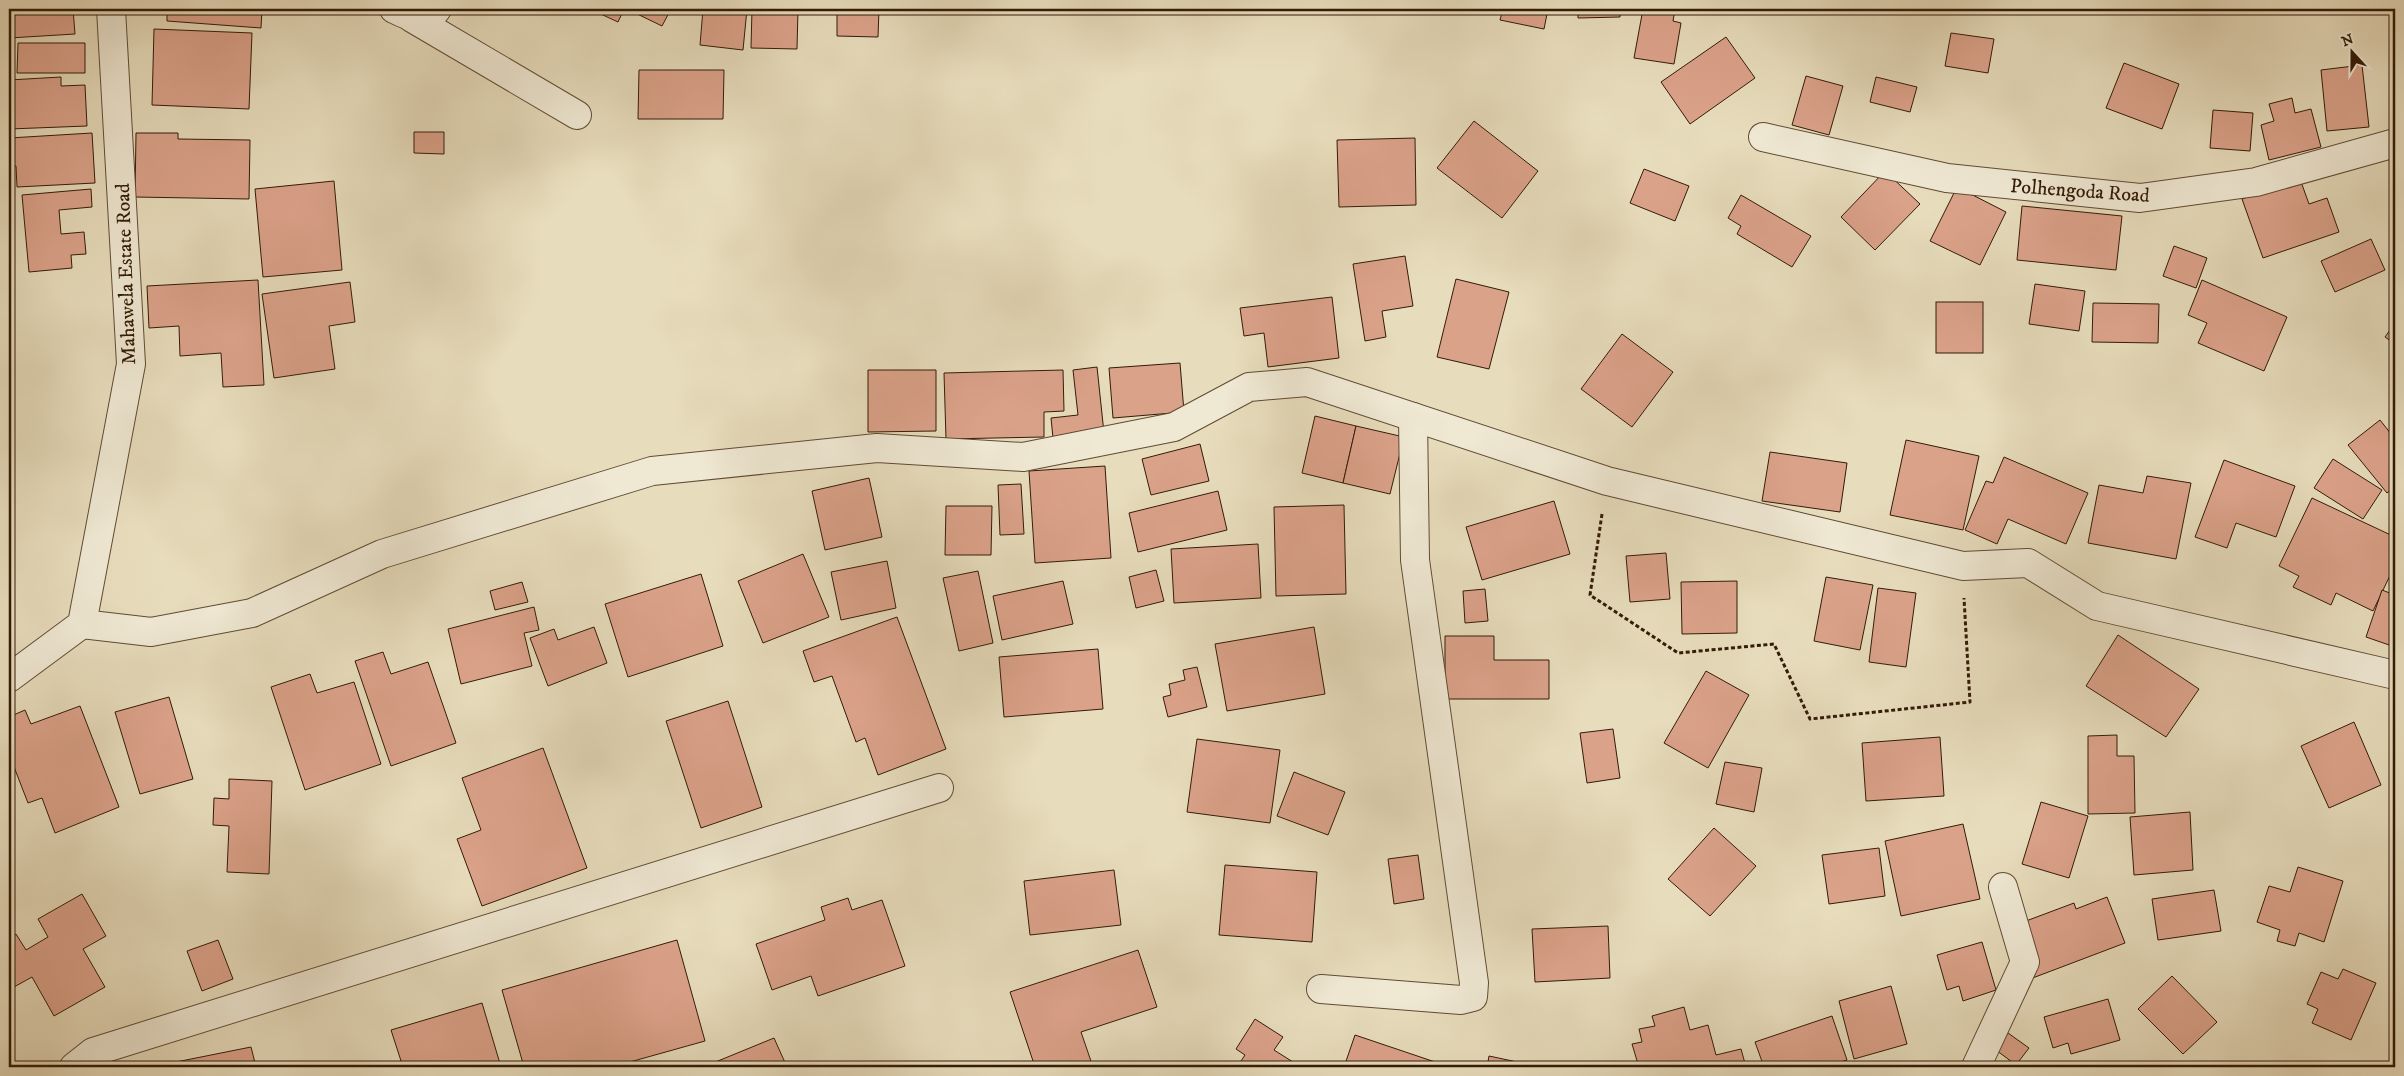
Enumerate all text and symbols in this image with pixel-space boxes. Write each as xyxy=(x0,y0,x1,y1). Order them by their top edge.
north arrow xyxy=(2326,28,2376,78)
text: N xyxy=(2339,30,2357,51)
street label: Polhengoda Road xyxy=(2009,174,2150,209)
street label: Mahawela Estate Road xyxy=(111,183,142,365)

